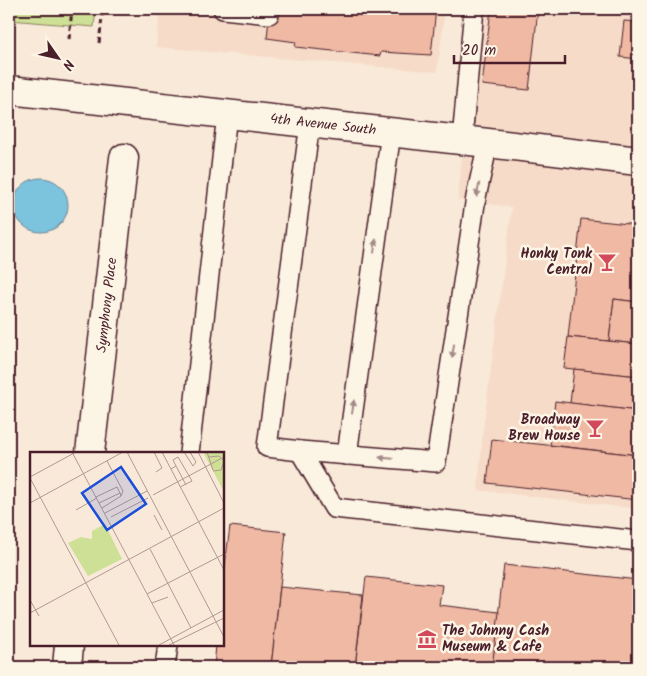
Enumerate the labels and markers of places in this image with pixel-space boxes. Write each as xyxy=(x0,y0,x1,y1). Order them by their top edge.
place label: Honky Tonk Central xyxy=(521,243,593,281)
bar icon: Honky Tonk Central xyxy=(596,251,618,273)
place label: Broadway Brew House xyxy=(508,409,581,447)
bar icon: Broadway Brew House xyxy=(584,417,606,439)
place label: The Johnny Cash Museum & Cafe xyxy=(442,620,549,658)
museum icon: The Johnny Cash Museum & Cafe xyxy=(416,628,438,650)

